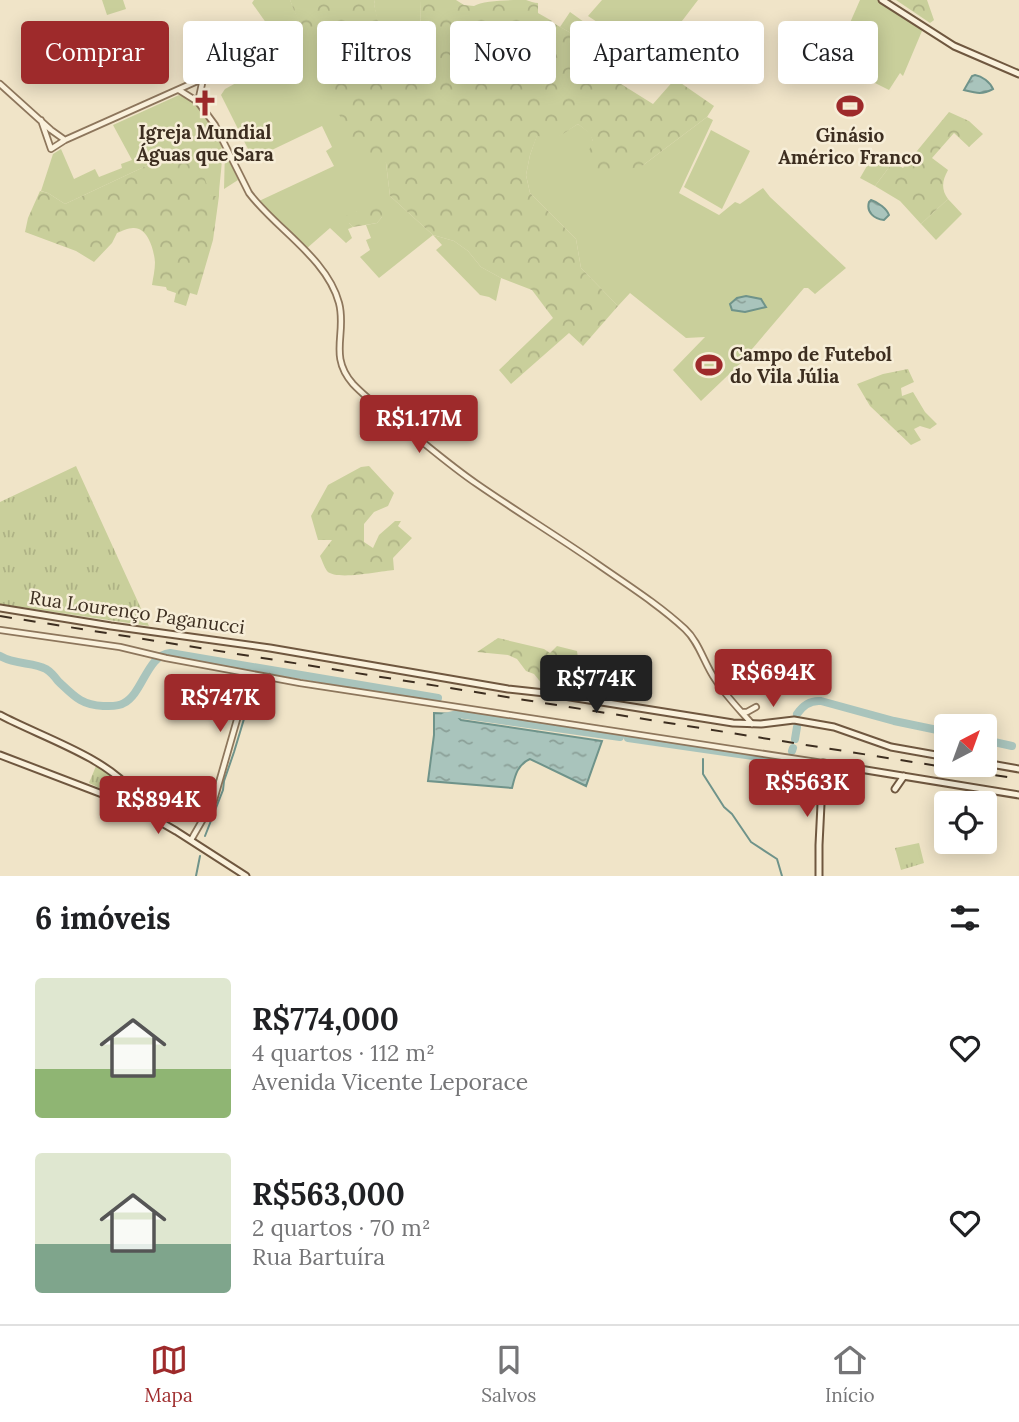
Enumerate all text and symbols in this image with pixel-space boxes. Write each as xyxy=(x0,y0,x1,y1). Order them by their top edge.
chip: Comprar xyxy=(21,21,169,84)
chip: Alugar xyxy=(183,21,303,84)
chip: Filtros xyxy=(317,21,436,84)
chip: Novo xyxy=(450,21,556,84)
chip: Apartamento xyxy=(570,21,764,84)
chip: Casa xyxy=(778,21,878,84)
church icon: Igreja Mundial Águas que Sara xyxy=(190,88,220,118)
sports icon: Ginásio Américo Franco xyxy=(835,91,865,121)
place label: Igreja Mundial Águas que Sara xyxy=(136,120,274,166)
place label: Ginásio Américo Franco xyxy=(778,123,922,169)
place label: Campo de Futebol do Vila Júlia xyxy=(730,342,892,388)
sports icon: Campo de Futebol do Vila Júlia xyxy=(694,350,724,380)
pin: R$1.17M xyxy=(354,396,484,455)
text: R$1.17M xyxy=(376,403,462,432)
street label: Rua Lourenço Paganucci xyxy=(28,585,246,639)
pin: R$694K xyxy=(716,650,830,709)
pin: R$774K xyxy=(539,656,653,715)
text: R$694K xyxy=(731,657,815,686)
text: R$774K xyxy=(556,663,636,692)
pin: R$747K xyxy=(163,674,277,734)
text: R$747K xyxy=(180,682,260,711)
north arrow xyxy=(934,714,998,777)
map controls xyxy=(934,714,997,854)
pin: R$563K xyxy=(750,760,864,819)
text: R$563K xyxy=(765,767,849,796)
pin: R$894K xyxy=(101,776,215,836)
text: R$894K xyxy=(116,784,200,813)
button: locate xyxy=(934,791,997,854)
text: 6 imóveis xyxy=(35,899,171,937)
icon: filters xyxy=(946,899,984,937)
text: R$774,000 xyxy=(252,1000,399,1038)
icon: home xyxy=(91,1006,175,1090)
icon: heart xyxy=(946,1029,984,1067)
text: 4 quartos · 112 m² xyxy=(252,1038,435,1067)
text: Avenida Vicente Leporace xyxy=(252,1067,528,1096)
text: R$563,000 xyxy=(252,1175,405,1213)
icon: home xyxy=(91,1181,175,1265)
icon: heart xyxy=(946,1204,984,1242)
text: 2 quartos · 70 m² xyxy=(252,1213,431,1242)
text: Rua Bartuíra xyxy=(252,1242,385,1271)
tab: Mapa xyxy=(144,1341,193,1407)
tab: Salvos xyxy=(481,1341,536,1407)
tab: Início xyxy=(825,1341,875,1407)

